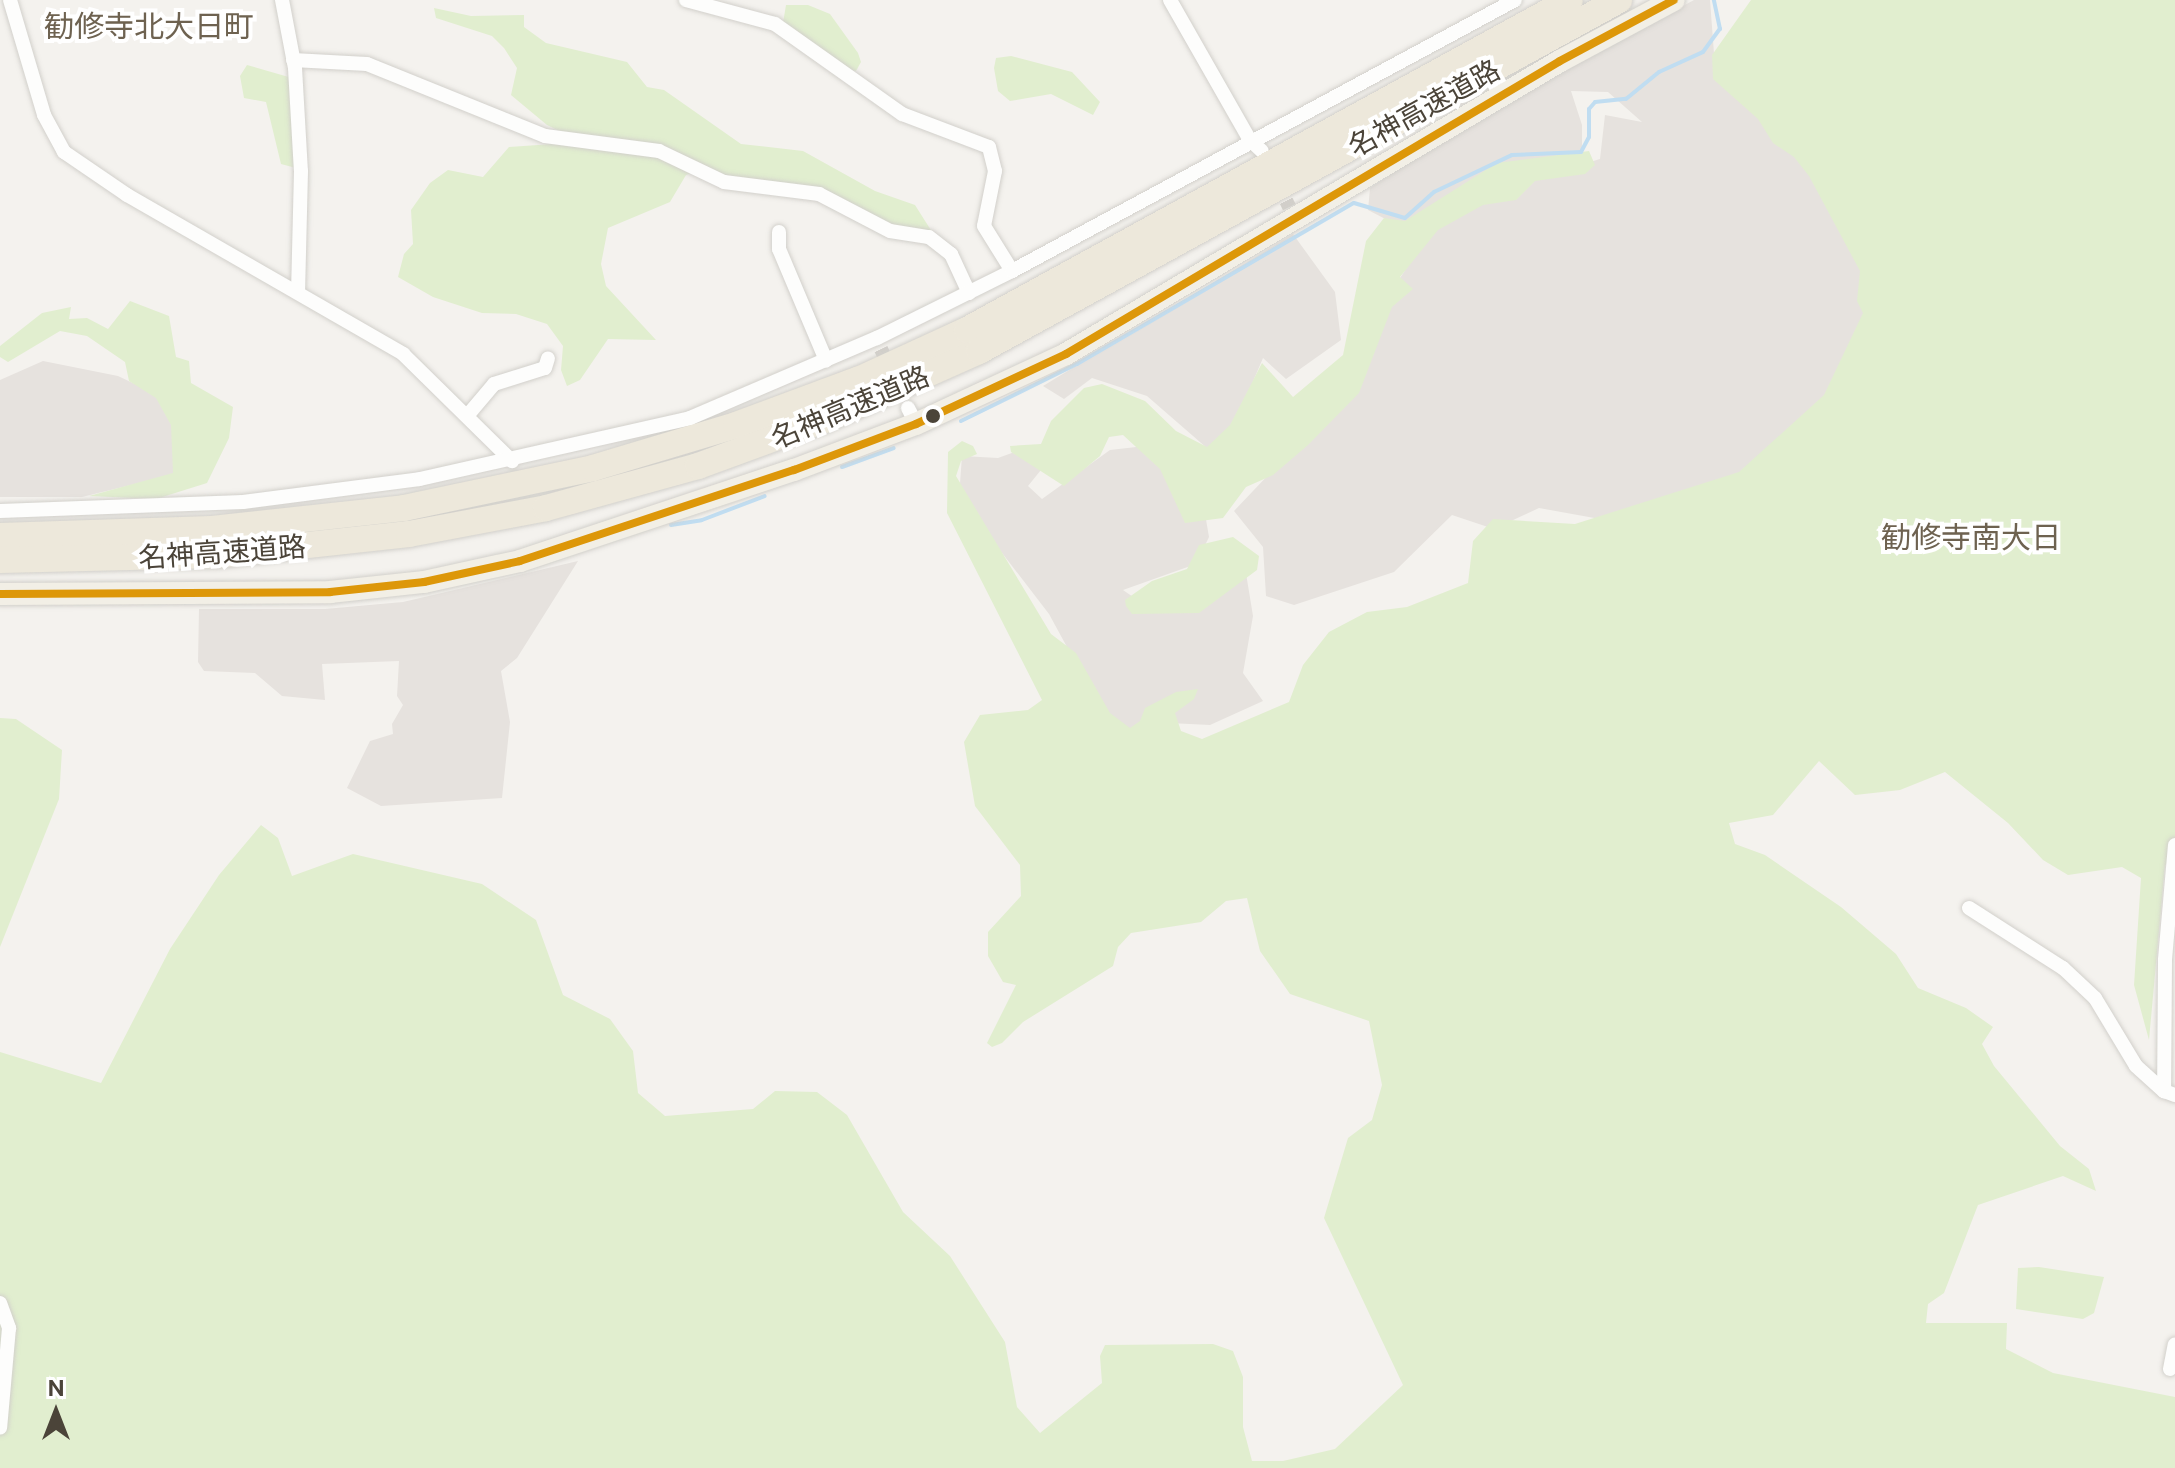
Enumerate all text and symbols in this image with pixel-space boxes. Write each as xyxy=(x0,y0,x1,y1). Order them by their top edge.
district label: 勧修寺北大日町 xyxy=(44,8,254,44)
street label: 名神高速道路 xyxy=(1342,53,1506,163)
street label: 名神高速道路 xyxy=(766,359,934,455)
unlabelled marker xyxy=(925,408,941,424)
district label: 勧修寺南大日 xyxy=(1881,519,2061,555)
street label: 名神高速道路 xyxy=(137,529,307,575)
north arrow xyxy=(16,1372,96,1452)
text: N xyxy=(47,1375,65,1401)

